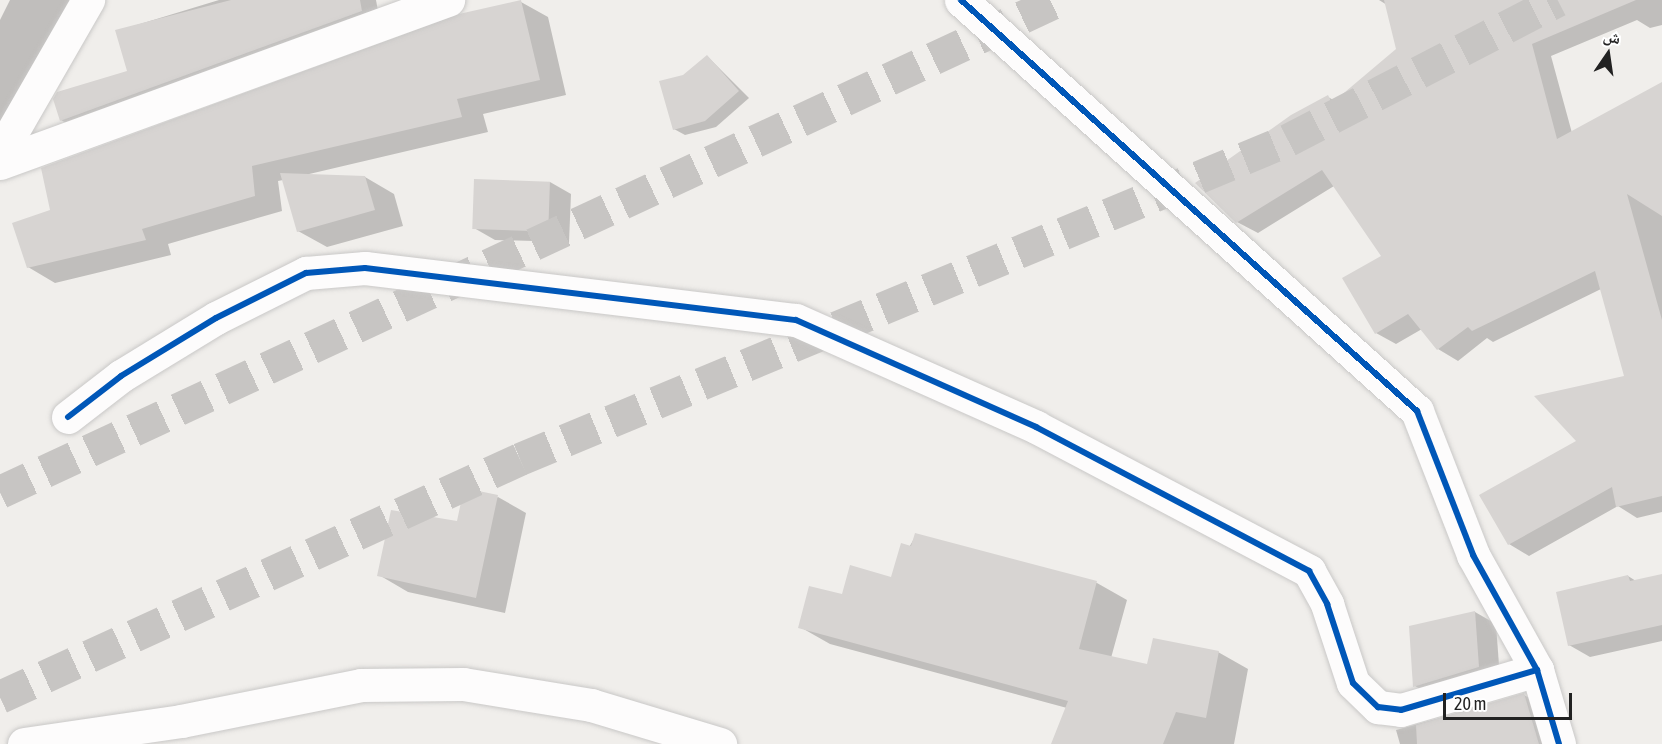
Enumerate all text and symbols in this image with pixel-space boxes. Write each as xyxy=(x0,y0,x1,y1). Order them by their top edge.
north arrow xyxy=(1578,24,1638,84)
text: ش xyxy=(1602,26,1622,47)
scale bar xyxy=(1446,681,1575,719)
text: 20 m xyxy=(1454,693,1486,714)

